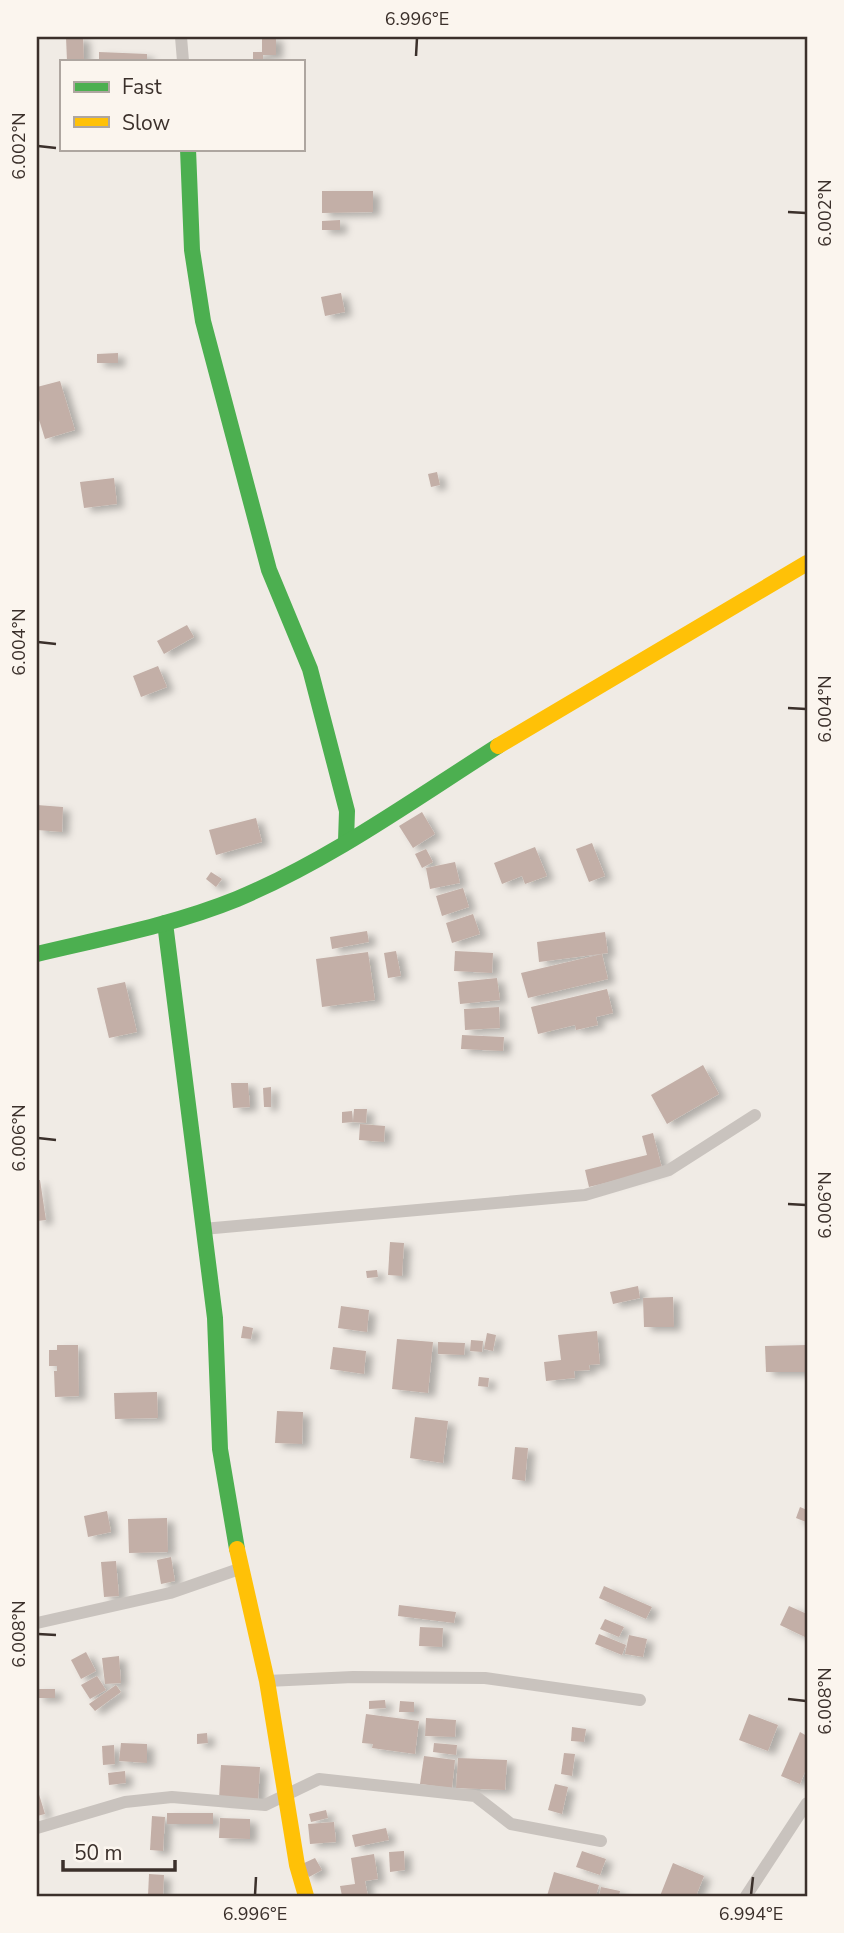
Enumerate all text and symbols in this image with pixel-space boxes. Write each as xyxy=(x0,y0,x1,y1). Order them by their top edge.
text: 6.996°E xyxy=(385,7,449,31)
legend xyxy=(60,60,304,150)
text: Fast xyxy=(122,73,162,101)
text: Slow xyxy=(122,109,171,137)
text: 6.002°N xyxy=(7,112,31,180)
text: 6.002°N xyxy=(813,179,837,247)
text: 6.004°N xyxy=(7,608,31,676)
text: 6.004°N xyxy=(813,675,837,743)
text: 6.006°N xyxy=(7,1104,31,1172)
text: 6.006°N xyxy=(813,1171,837,1239)
text: 6.008°N xyxy=(7,1600,31,1668)
text: 6.008°N xyxy=(813,1667,837,1735)
scale bar xyxy=(63,1828,175,1872)
text: 50 m xyxy=(74,1839,123,1867)
text: 6.996°E xyxy=(223,1902,287,1926)
text: 6.994°E xyxy=(719,1902,783,1926)

